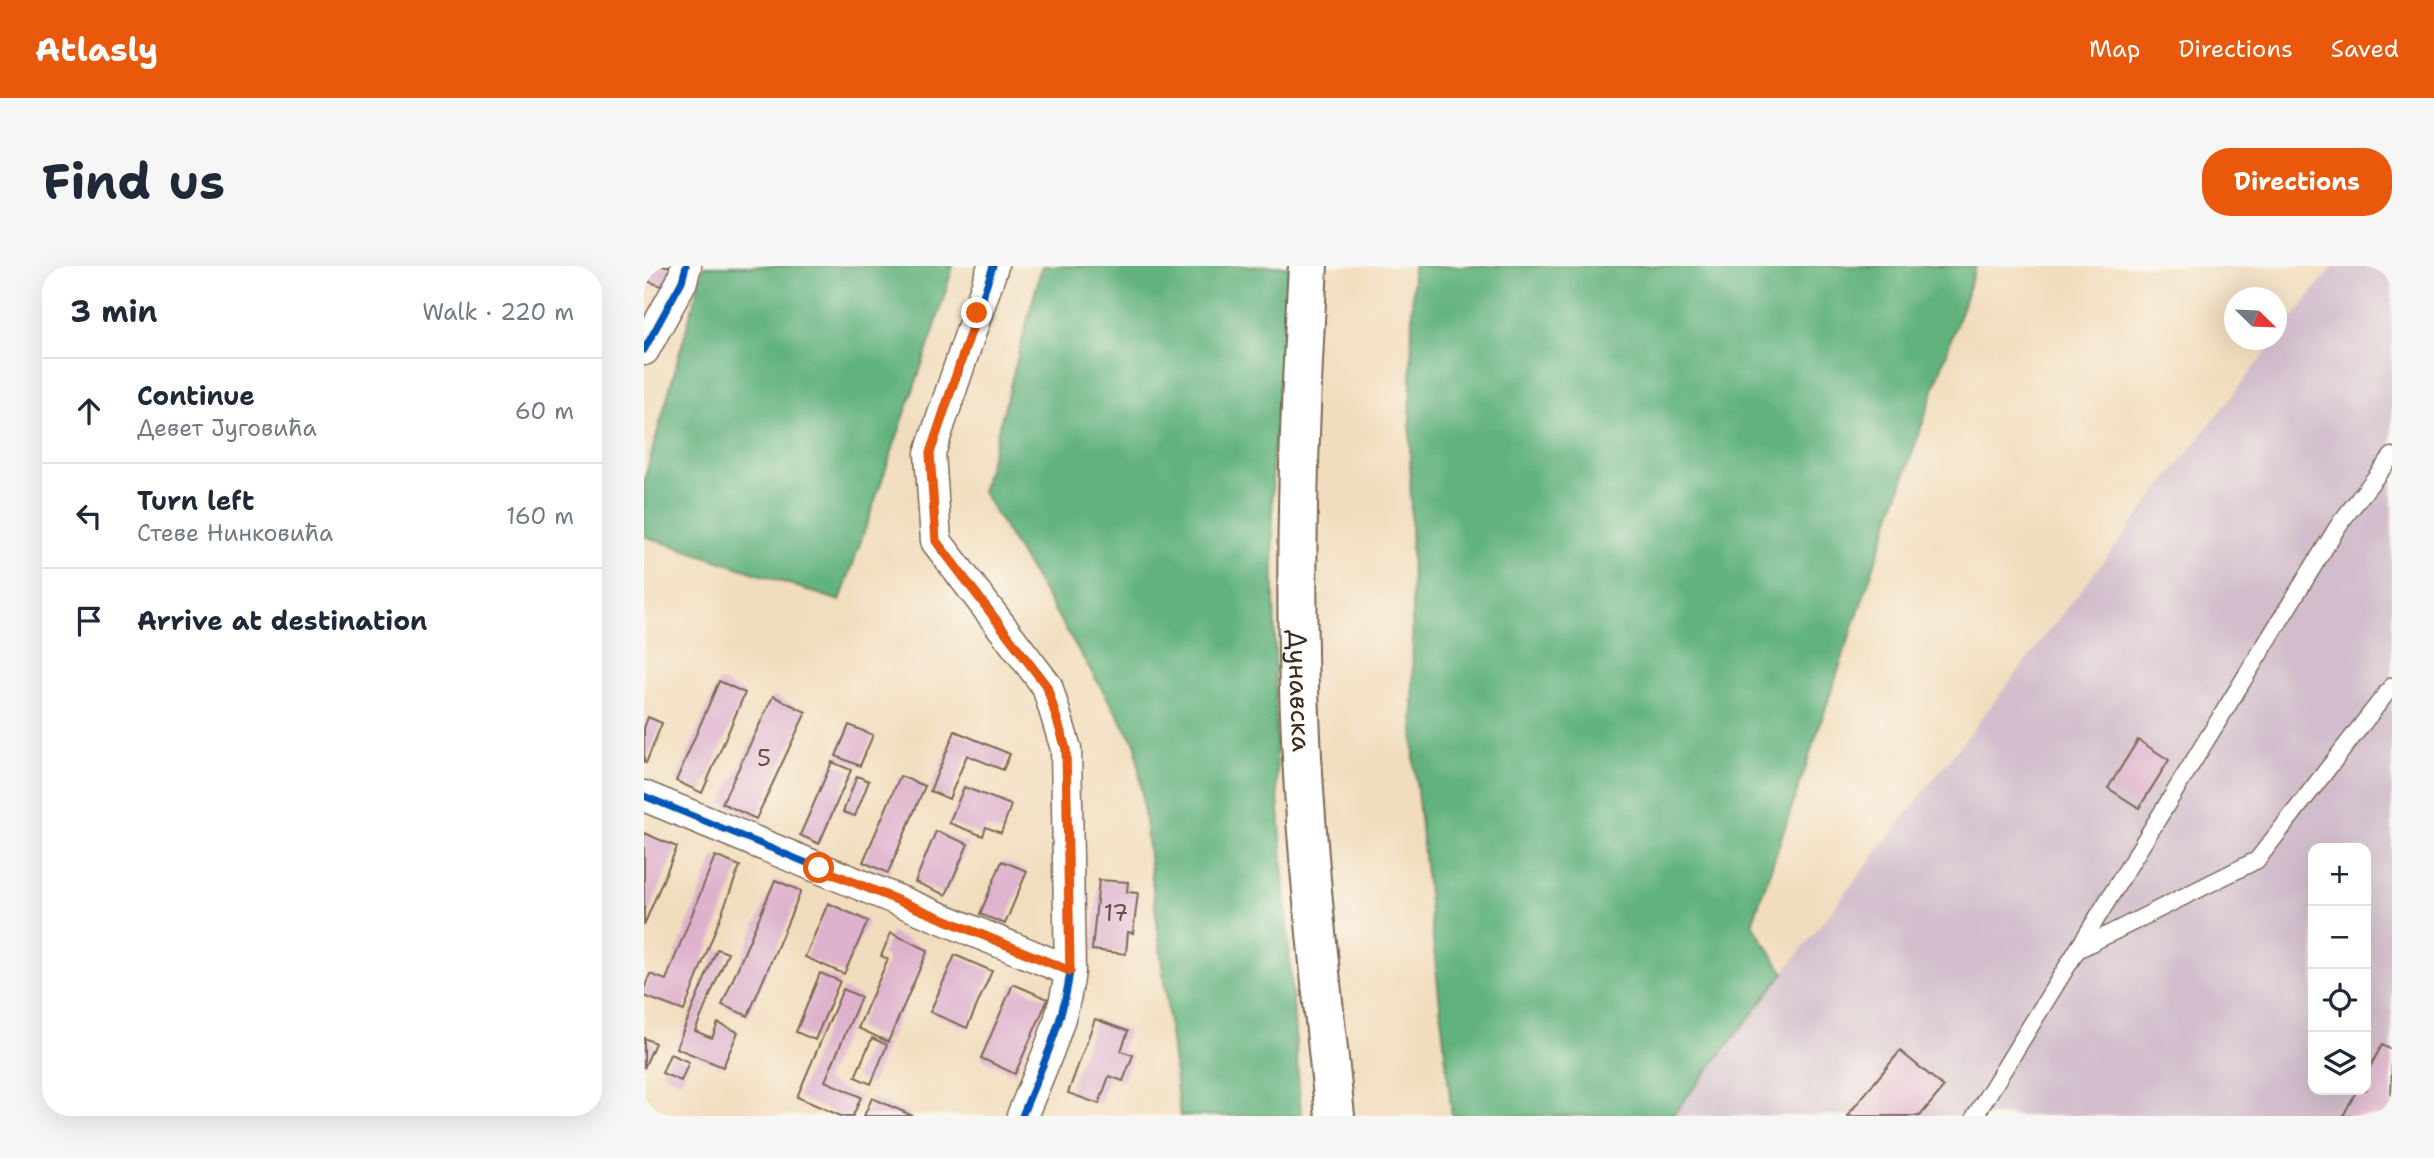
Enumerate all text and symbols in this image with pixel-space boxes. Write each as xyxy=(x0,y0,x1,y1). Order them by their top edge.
text: Atlasly xyxy=(35,27,158,72)
text: Map xyxy=(2089,33,2140,65)
text: Directions xyxy=(2178,33,2293,65)
text: Saved xyxy=(2331,33,2399,65)
button: Directions xyxy=(2202,148,2392,216)
text: Find us xyxy=(42,149,225,215)
north arrow xyxy=(2224,287,2287,350)
text: 3 min xyxy=(70,291,157,332)
text: Walk · 220 m xyxy=(422,297,574,327)
route end xyxy=(961,297,992,328)
text: Continue xyxy=(137,378,255,413)
icon: ahead xyxy=(70,392,108,430)
text: 60 m xyxy=(515,396,574,426)
text: Девет Југовића xyxy=(137,413,317,443)
text: Turn left xyxy=(137,483,254,518)
icon: left xyxy=(70,497,108,535)
text: 160 m xyxy=(506,501,574,531)
text: Стеве Нинковића xyxy=(137,518,333,548)
icon: arrive xyxy=(70,602,108,640)
text: Arrive at destination xyxy=(137,603,427,638)
street label: Дунавска xyxy=(1281,630,1320,753)
house number: 5 xyxy=(757,743,771,773)
map controls xyxy=(2308,843,2371,1095)
button: + xyxy=(2308,843,2371,906)
route start xyxy=(803,852,834,883)
house number: 17 xyxy=(1104,898,1128,928)
button: − xyxy=(2308,906,2371,969)
button: locate xyxy=(2308,969,2371,1032)
button: layers xyxy=(2308,1032,2371,1095)

